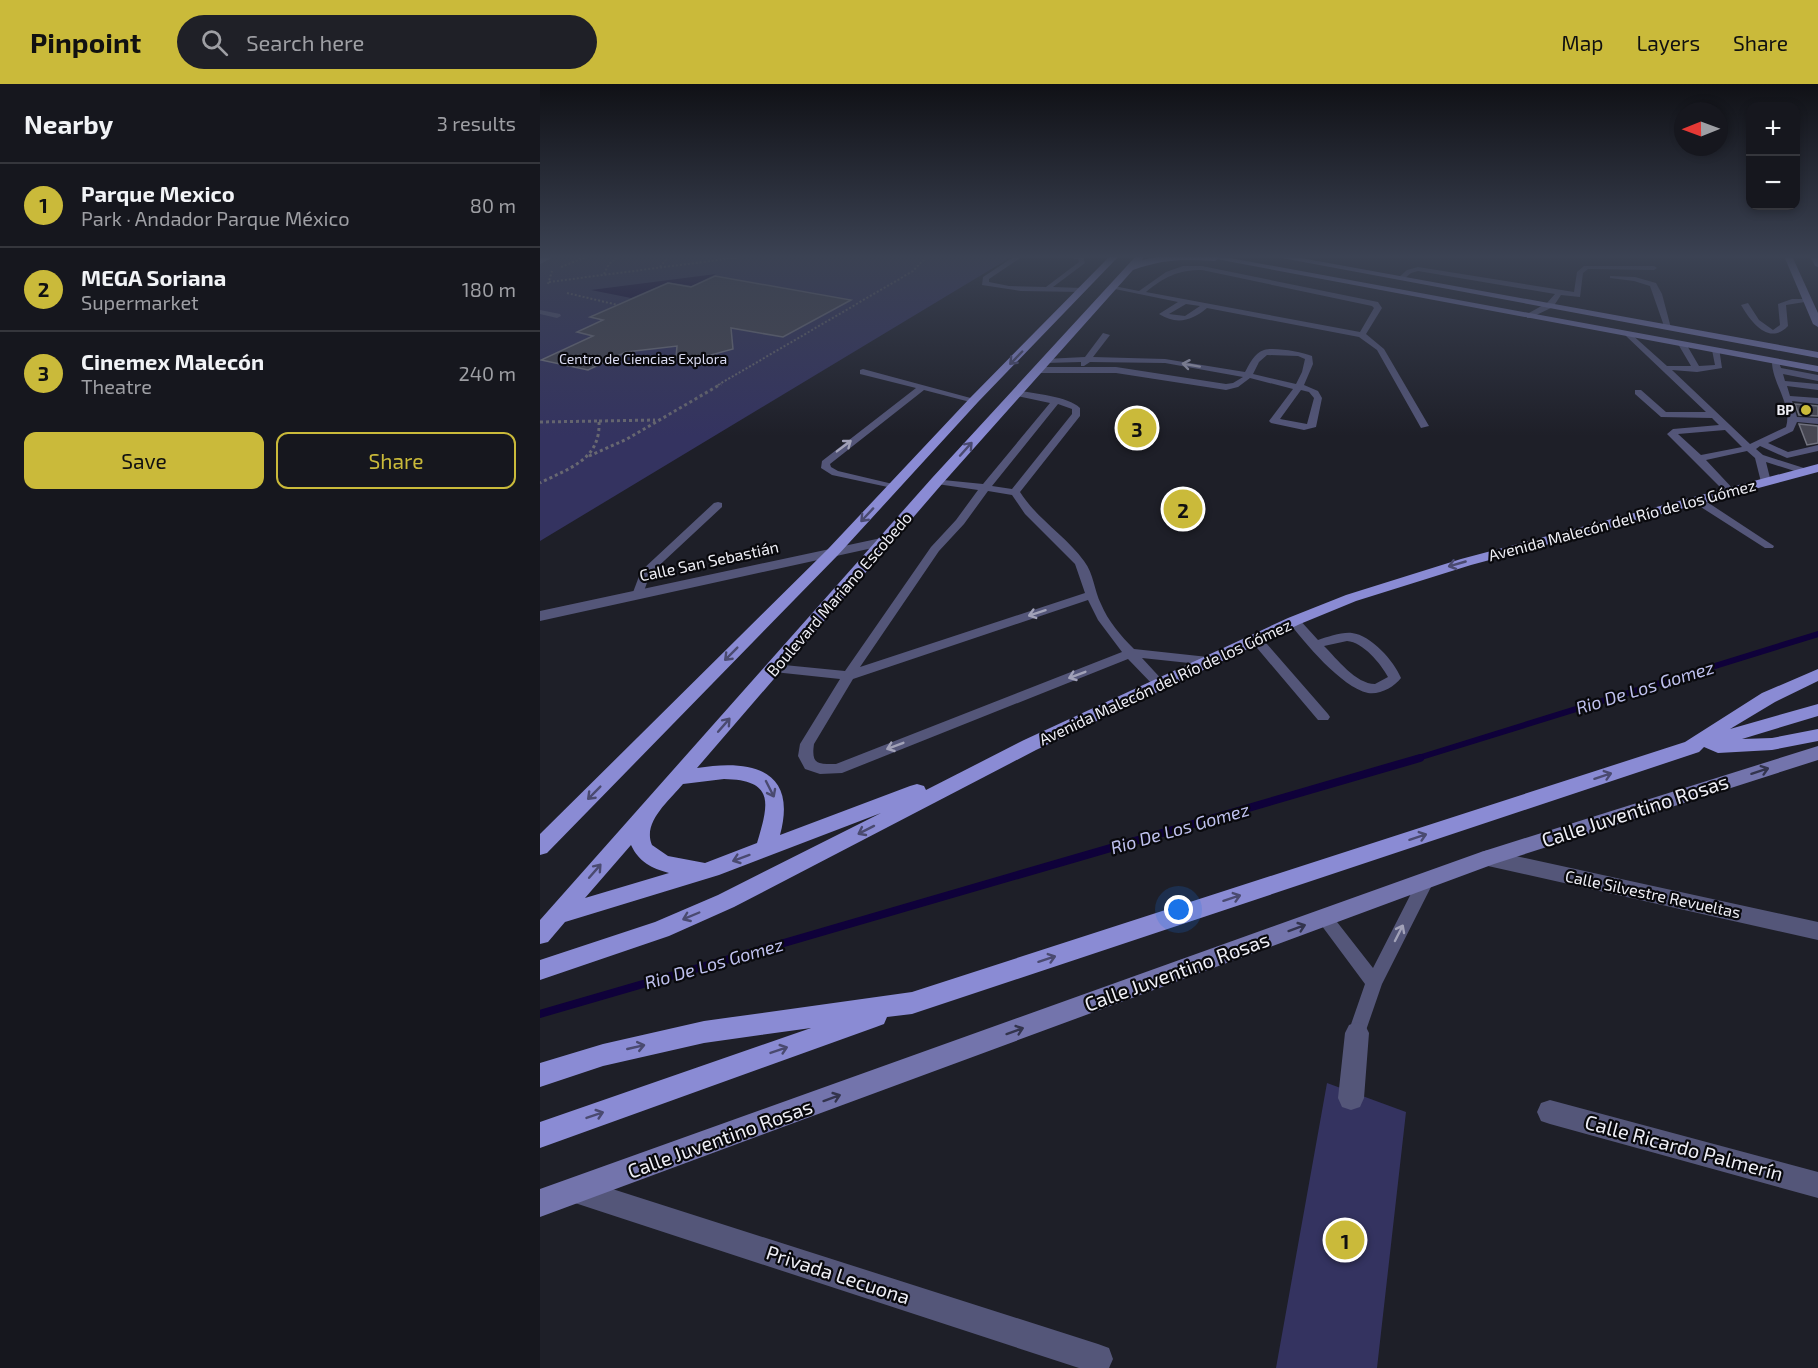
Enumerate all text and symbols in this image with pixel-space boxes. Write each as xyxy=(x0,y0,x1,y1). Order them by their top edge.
search box xyxy=(177,15,597,69)
text: Pinpoint xyxy=(30,25,141,59)
icon: search xyxy=(198,26,231,59)
text: Search here xyxy=(246,29,364,55)
text: Map xyxy=(1561,30,1603,55)
text: Layers xyxy=(1636,30,1700,55)
text: Share xyxy=(1733,30,1788,55)
north arrow xyxy=(1674,102,1728,156)
map controls xyxy=(1746,102,1800,210)
button: + xyxy=(1746,102,1800,156)
text: Nearby xyxy=(24,108,113,139)
text: 3 results xyxy=(437,111,516,135)
button: − xyxy=(1746,156,1800,210)
text: Parque Mexico xyxy=(81,180,235,206)
text: 1 xyxy=(39,193,48,217)
text: 80 m xyxy=(470,193,516,217)
text: Park · Andador Parque México xyxy=(81,206,350,230)
text: MEGA Soriana xyxy=(81,264,226,290)
text: 2 xyxy=(38,277,49,301)
text: 180 m xyxy=(462,277,516,301)
text: Supermarket xyxy=(81,290,199,314)
text: Cinemex Malecón xyxy=(81,348,264,374)
park label: Centro de Ciencias Explora xyxy=(559,350,727,367)
one-way arrow xyxy=(1008,350,1023,365)
one-way arrow xyxy=(1182,359,1202,370)
text: 3 xyxy=(38,361,49,385)
text: 240 m xyxy=(458,361,516,385)
text: Theatre xyxy=(81,374,152,398)
place label: BP xyxy=(1776,401,1794,418)
marker: BP xyxy=(1799,403,1813,417)
pin: 3 xyxy=(1118,406,1156,450)
button: Save xyxy=(24,432,264,489)
button: Share xyxy=(276,432,516,489)
one-way arrow xyxy=(835,440,851,452)
one-way arrow xyxy=(959,442,973,457)
street label: Avenida Malecón del Río de los Gómez xyxy=(1486,475,1758,564)
pin: 2 xyxy=(1164,486,1202,532)
one-way arrow xyxy=(860,507,874,522)
street label: Boulevard Mariano Escobedo xyxy=(762,508,915,680)
street label: Calle San Sebastián xyxy=(638,536,780,585)
one-way arrow xyxy=(1448,559,1467,570)
one-way arrow xyxy=(1028,609,1047,620)
street label: Avenida Malecón del Río de los Gómez xyxy=(1036,615,1294,749)
one-way arrow xyxy=(724,647,739,662)
water label: Rio De Los Gomez xyxy=(1573,656,1717,719)
one-way arrow xyxy=(1068,670,1086,681)
one-way arrow xyxy=(717,718,731,733)
one-way arrow xyxy=(886,741,905,752)
one-way arrow xyxy=(1750,765,1769,776)
street label: Calle Juventino Rosas xyxy=(1538,768,1731,852)
one-way arrow xyxy=(1593,770,1612,781)
one-way arrow xyxy=(765,780,776,798)
one-way arrow xyxy=(586,785,601,800)
water label: Rio De Los Gomez xyxy=(1108,798,1252,858)
one-way arrow xyxy=(857,825,875,836)
one-way arrow xyxy=(1408,831,1427,842)
one-way arrow xyxy=(732,854,750,865)
one-way arrow xyxy=(588,864,602,879)
street label: Calle Silvestre Revueltas xyxy=(1564,866,1742,921)
one-way arrow xyxy=(1222,892,1241,903)
your location xyxy=(1164,895,1193,924)
one-way arrow xyxy=(682,911,701,922)
one-way arrow xyxy=(1287,921,1306,932)
one-way arrow xyxy=(1394,924,1406,942)
street label: Calle Juventino Rosas xyxy=(1081,926,1272,1016)
water label: Rio De Los Gomez xyxy=(642,933,786,993)
one-way arrow xyxy=(1037,953,1056,964)
one-way arrow xyxy=(1005,1024,1024,1035)
one-way arrow xyxy=(627,1041,646,1053)
one-way arrow xyxy=(769,1044,788,1055)
one-way arrow xyxy=(822,1091,841,1102)
street label: Calle Juventino Rosas xyxy=(624,1093,815,1183)
one-way arrow xyxy=(585,1109,604,1120)
street label: Calle Ricardo Palmerín xyxy=(1583,1109,1786,1185)
pin: 1 xyxy=(1326,1218,1364,1262)
street label: Privada Lecuona xyxy=(764,1240,913,1309)

